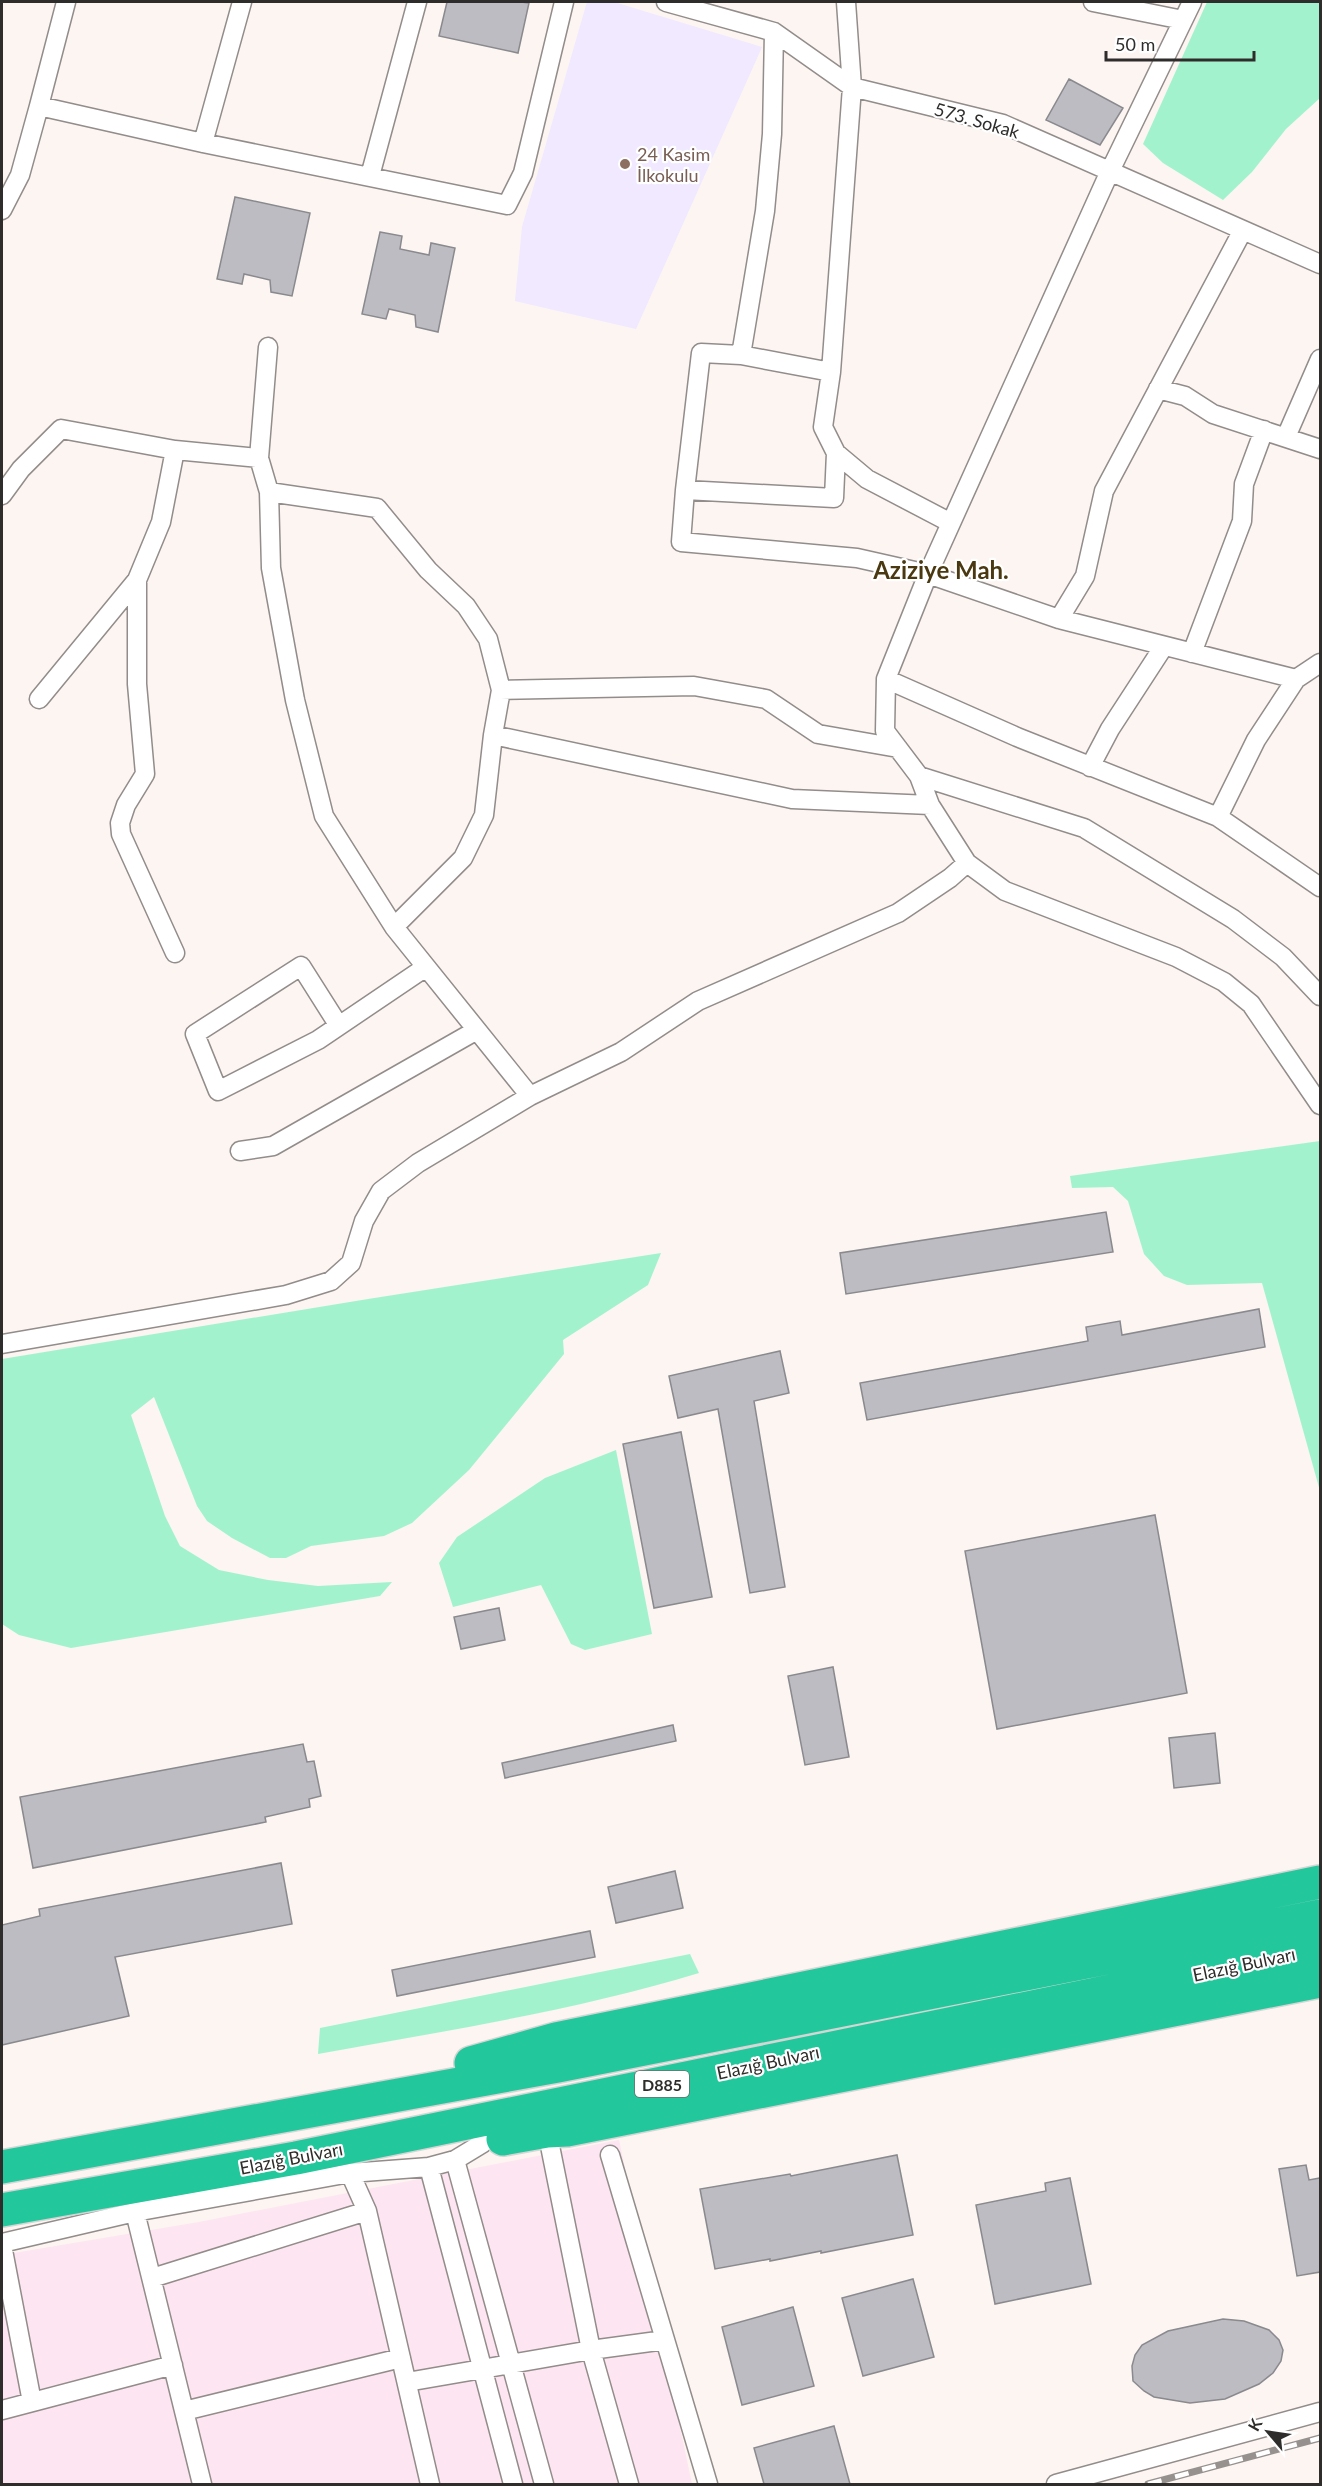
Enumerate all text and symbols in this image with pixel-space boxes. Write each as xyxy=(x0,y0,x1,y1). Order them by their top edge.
scale bar xyxy=(1106,24,1254,62)
text: 50 m xyxy=(1115,33,1155,55)
street label: 573. Sokak xyxy=(932,97,1023,143)
place label: 24 Kasim İlkokulu xyxy=(637,143,710,186)
marker: 24 Kasim İlkokulu xyxy=(618,157,632,171)
district label: Aziziye Mah. xyxy=(872,555,1009,584)
street label: Elazığ Bulvarı xyxy=(1191,1942,1297,1986)
street label: Elazığ Bulvarı xyxy=(715,2040,821,2084)
road number: D885 xyxy=(635,2071,689,2097)
street label: Elazığ Bulvarı xyxy=(238,2137,344,2179)
north arrow xyxy=(1238,2402,1298,2462)
text: K xyxy=(1243,2414,1266,2434)

